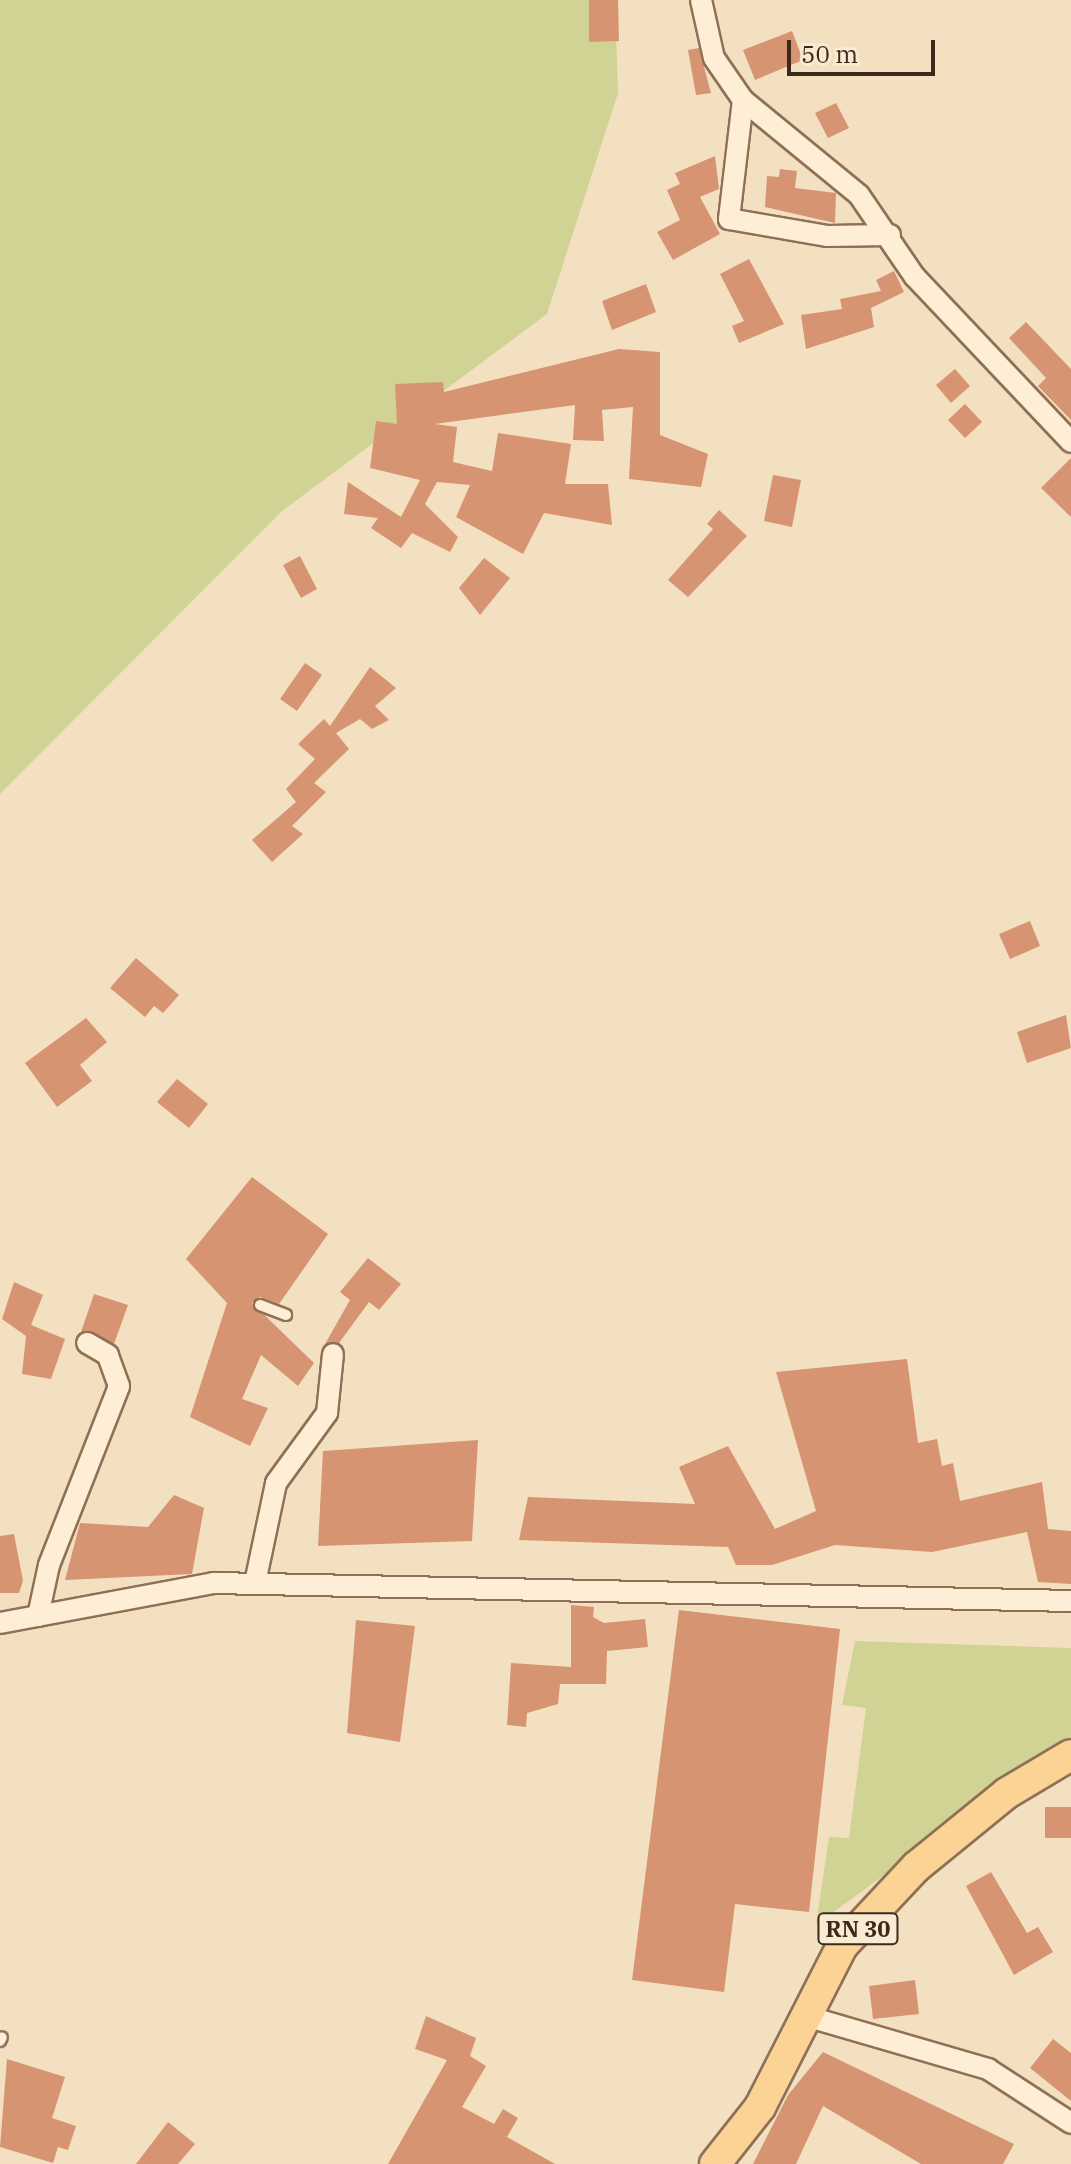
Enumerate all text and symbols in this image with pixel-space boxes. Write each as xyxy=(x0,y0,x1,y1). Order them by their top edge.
scale bar xyxy=(791,24,939,74)
text: 50 m xyxy=(801,38,858,70)
road number: RN 30 xyxy=(816,1911,900,1947)

